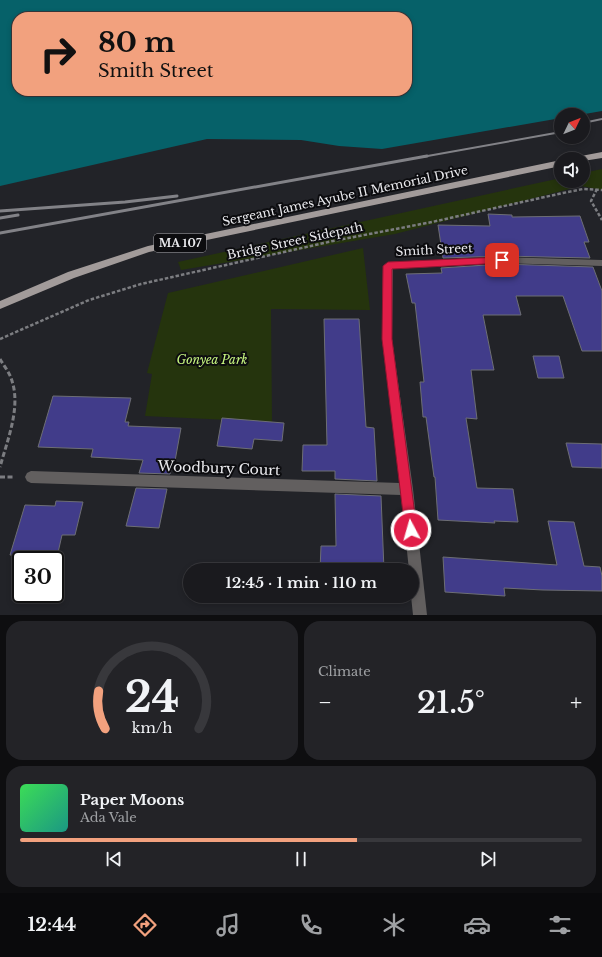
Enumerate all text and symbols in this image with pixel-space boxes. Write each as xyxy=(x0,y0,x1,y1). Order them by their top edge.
text: 80 m xyxy=(98,25,175,60)
icon: right xyxy=(32,28,84,80)
text: Smith Street xyxy=(98,60,214,82)
north arrow xyxy=(554,108,590,144)
map controls xyxy=(554,108,590,188)
button: sound xyxy=(554,152,590,188)
street label: Sergeant James Ayube II Memorial Drive xyxy=(221,162,469,229)
street label: Bridge Street Sidepath xyxy=(226,219,364,262)
road number: MA 107 xyxy=(154,234,206,252)
street label: Smith Street xyxy=(395,240,473,259)
pin xyxy=(485,243,519,277)
icon: arrive xyxy=(491,249,513,271)
park label: Gonyea Park xyxy=(176,352,248,367)
street label: Woodbury Court xyxy=(156,457,281,479)
position arrow xyxy=(390,509,432,551)
speed limit sign: 30 xyxy=(12,551,64,603)
text: 12:45 · 1 min · 110 m xyxy=(225,573,377,592)
text: Climate xyxy=(318,663,371,680)
text: 24 xyxy=(125,671,179,722)
text: 21.5° xyxy=(417,684,485,721)
text: − xyxy=(318,689,332,716)
text: + xyxy=(570,689,582,716)
text: km/h xyxy=(132,718,172,736)
text: Paper Moons xyxy=(80,790,184,809)
text: Ada Vale xyxy=(80,809,137,826)
icon: previous xyxy=(103,848,125,870)
icon: pause xyxy=(290,848,312,870)
icon: next xyxy=(477,848,499,870)
icon: directions xyxy=(131,911,159,939)
icon: music xyxy=(214,911,242,939)
icon: phone xyxy=(297,911,325,939)
icon: climate xyxy=(380,911,408,939)
icon: car xyxy=(463,911,491,939)
icon: filters xyxy=(546,911,574,939)
text: 12:44 xyxy=(28,914,76,936)

